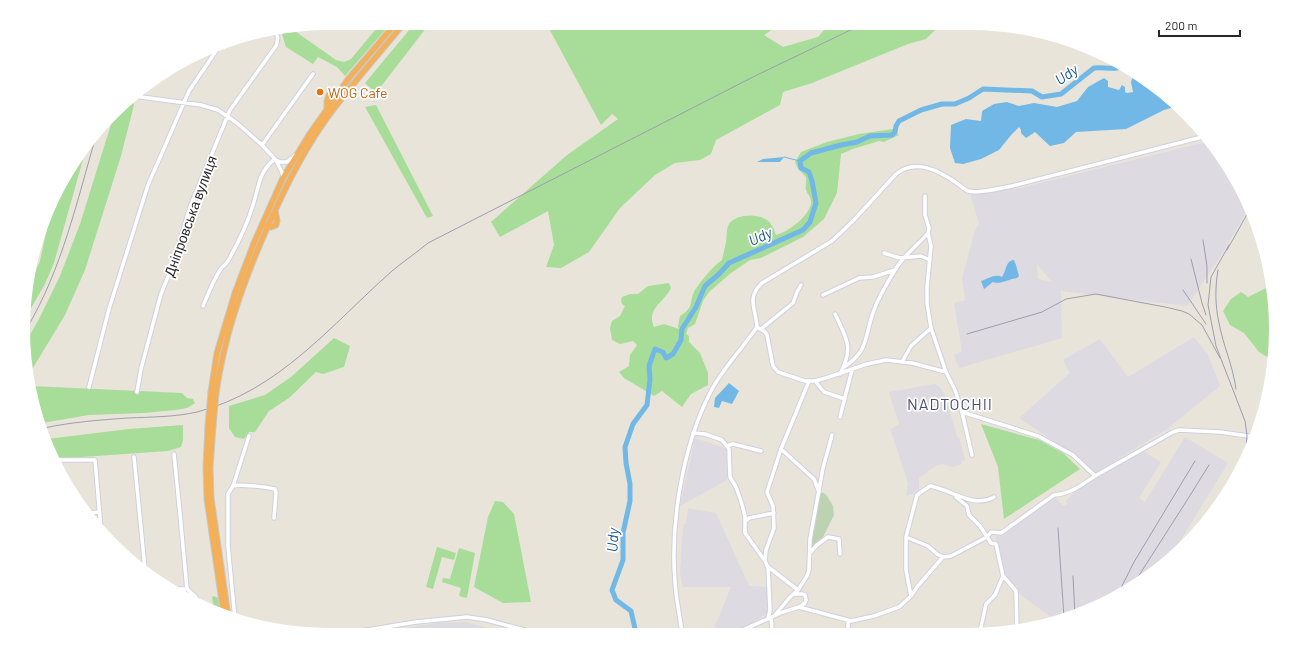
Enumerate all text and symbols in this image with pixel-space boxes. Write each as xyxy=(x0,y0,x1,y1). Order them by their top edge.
scale bar xyxy=(1159,12,1240,38)
text: 200 m xyxy=(1165,18,1197,32)
water label: Udy xyxy=(1051,59,1082,88)
place label: WOG Cafe xyxy=(328,84,387,101)
marker: WOG Cafe xyxy=(315,87,325,97)
street label: Дніпровська вулиця xyxy=(160,153,220,279)
water label: Udy xyxy=(745,222,776,249)
district label: NADTOCHII xyxy=(907,394,993,413)
water label: Udy xyxy=(602,526,622,553)

